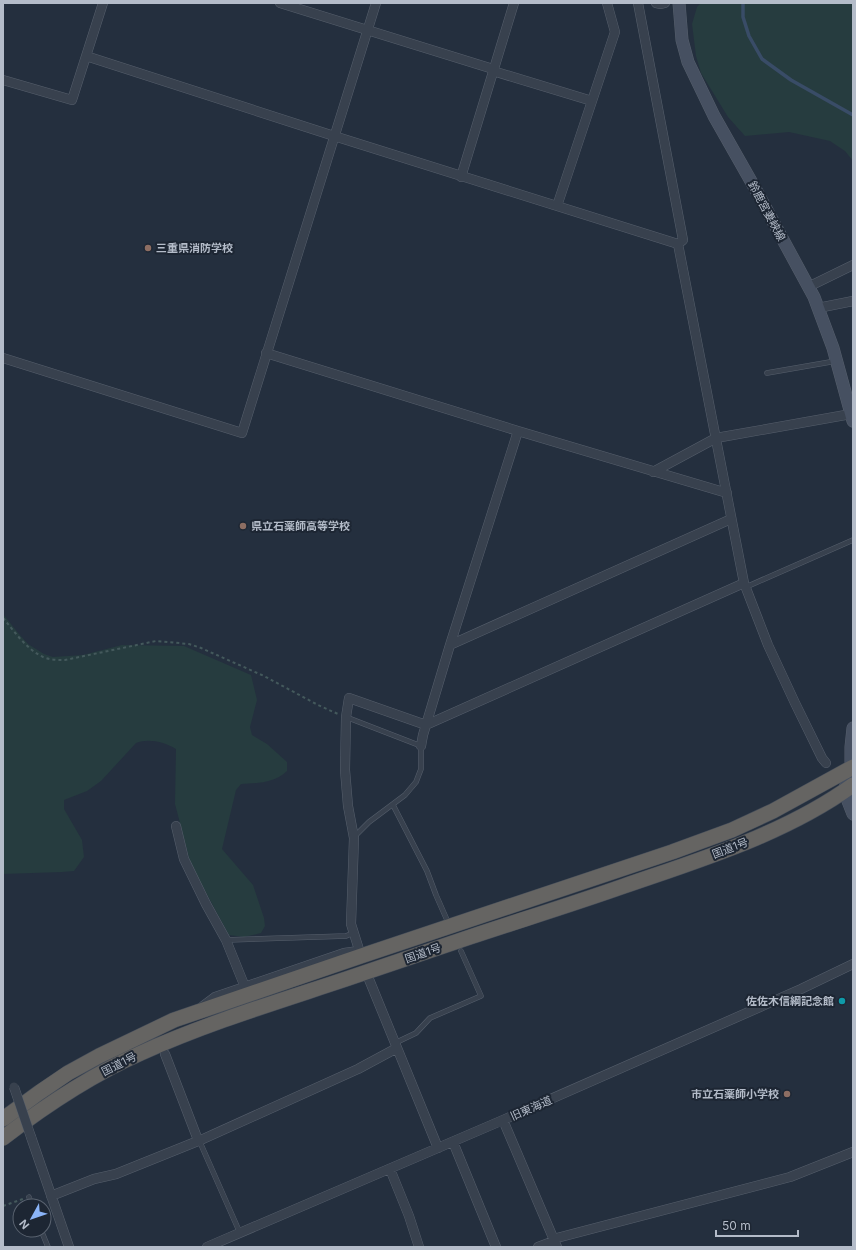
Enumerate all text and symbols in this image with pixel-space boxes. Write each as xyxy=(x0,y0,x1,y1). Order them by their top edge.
street label: 鈴鹿宮妻峡線 xyxy=(745,179,789,243)
place label: 三重県消防学校 xyxy=(156,241,233,255)
marker: 三重県消防学校 xyxy=(143,243,153,253)
place label: 県立石薬師高等学校 xyxy=(251,519,350,533)
marker: 県立石薬師高等学校 xyxy=(238,521,248,531)
street label: 国道1号 xyxy=(710,835,750,861)
street label: 国道1号 xyxy=(403,940,443,966)
place label: 佐佐木信綱記念館 xyxy=(746,994,834,1008)
marker: 佐佐木信綱記念館 xyxy=(837,996,847,1006)
street label: 国道1号 xyxy=(99,1049,139,1079)
place label: 市立石薬師小学校 xyxy=(691,1087,779,1101)
marker: 市立石薬師小学校 xyxy=(782,1089,792,1099)
street label: 旧東海道 xyxy=(508,1093,554,1123)
north arrow xyxy=(12,1198,52,1238)
scale bar xyxy=(716,1212,798,1238)
text: N xyxy=(16,1217,32,1232)
text: 50 m xyxy=(722,1218,751,1233)

